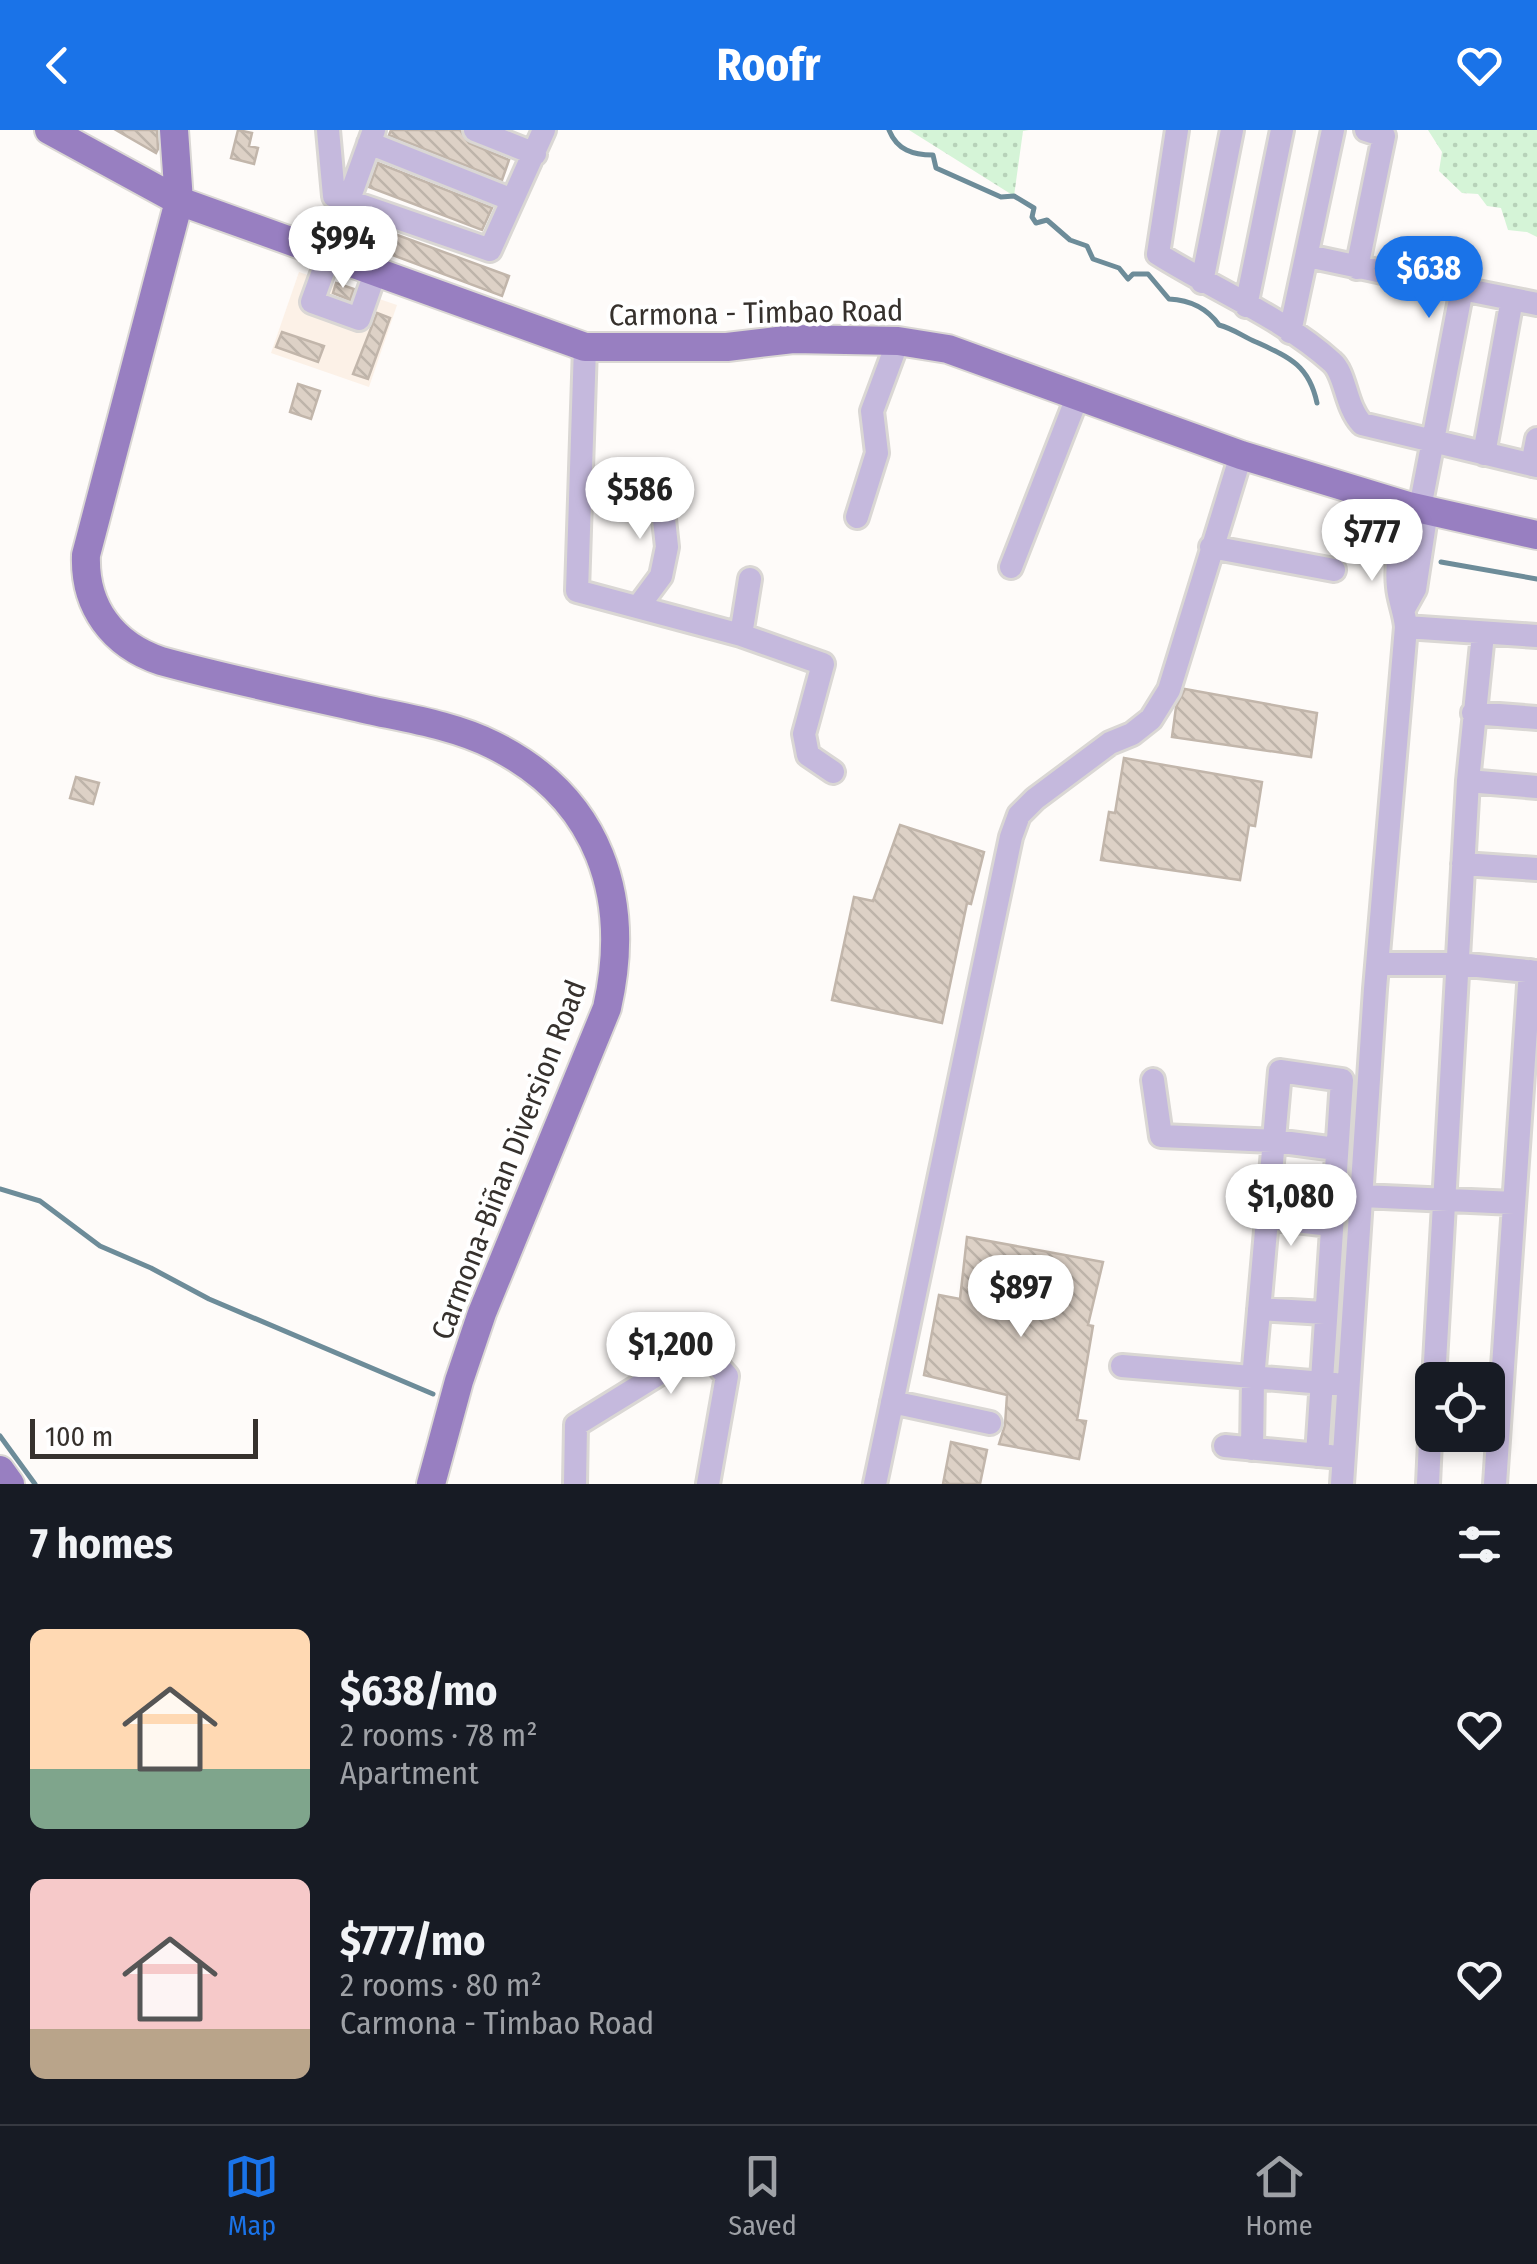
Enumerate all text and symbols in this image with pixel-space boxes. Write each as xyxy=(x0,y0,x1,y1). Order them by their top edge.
icon: back xyxy=(30,38,85,93)
text: Roofr xyxy=(717,38,820,92)
icon: heart xyxy=(1452,38,1507,93)
pin: $994 xyxy=(284,206,402,291)
text: $994 xyxy=(311,219,375,257)
pin: $638 xyxy=(1370,236,1488,321)
text: $638 xyxy=(1397,249,1461,287)
street label: Carmona - Timbao Road xyxy=(608,292,904,334)
pin: $586 xyxy=(581,457,699,542)
text: $586 xyxy=(607,470,673,508)
pin: $777 xyxy=(1313,499,1431,584)
text: $777 xyxy=(1344,512,1400,550)
street label: Carmona-Biñan Diversion Road xyxy=(424,975,594,1345)
pin: $1,080 xyxy=(1210,1164,1372,1249)
text: $1,080 xyxy=(1248,1177,1334,1215)
pin: $897 xyxy=(962,1255,1080,1340)
text: $897 xyxy=(990,1268,1052,1306)
pin: $1,200 xyxy=(590,1312,752,1397)
text: $1,200 xyxy=(628,1325,714,1363)
map controls xyxy=(1415,1362,1505,1452)
button: locate xyxy=(1415,1362,1505,1452)
scale bar xyxy=(30,1414,258,1458)
text: 100 m xyxy=(45,1420,113,1453)
icon: filters xyxy=(1452,1517,1507,1572)
text: 7 homes xyxy=(30,1519,173,1569)
text: $638/mo xyxy=(340,1666,497,1716)
icon: home xyxy=(110,1669,230,1789)
icon: heart xyxy=(1452,1702,1507,1757)
text: 2 rooms · 78 m² xyxy=(340,1716,538,1754)
text: Apartment xyxy=(340,1754,479,1792)
text: $777/mo xyxy=(340,1916,486,1966)
icon: home xyxy=(110,1919,230,2039)
icon: heart xyxy=(1452,1952,1507,2007)
text: 2 rooms · 80 m² xyxy=(340,1966,542,2004)
text: Carmona - Timbao Road xyxy=(340,2004,654,2042)
tab: Map xyxy=(224,2149,279,2242)
tab: Saved xyxy=(728,2149,797,2242)
tab: Home xyxy=(1246,2149,1313,2242)

